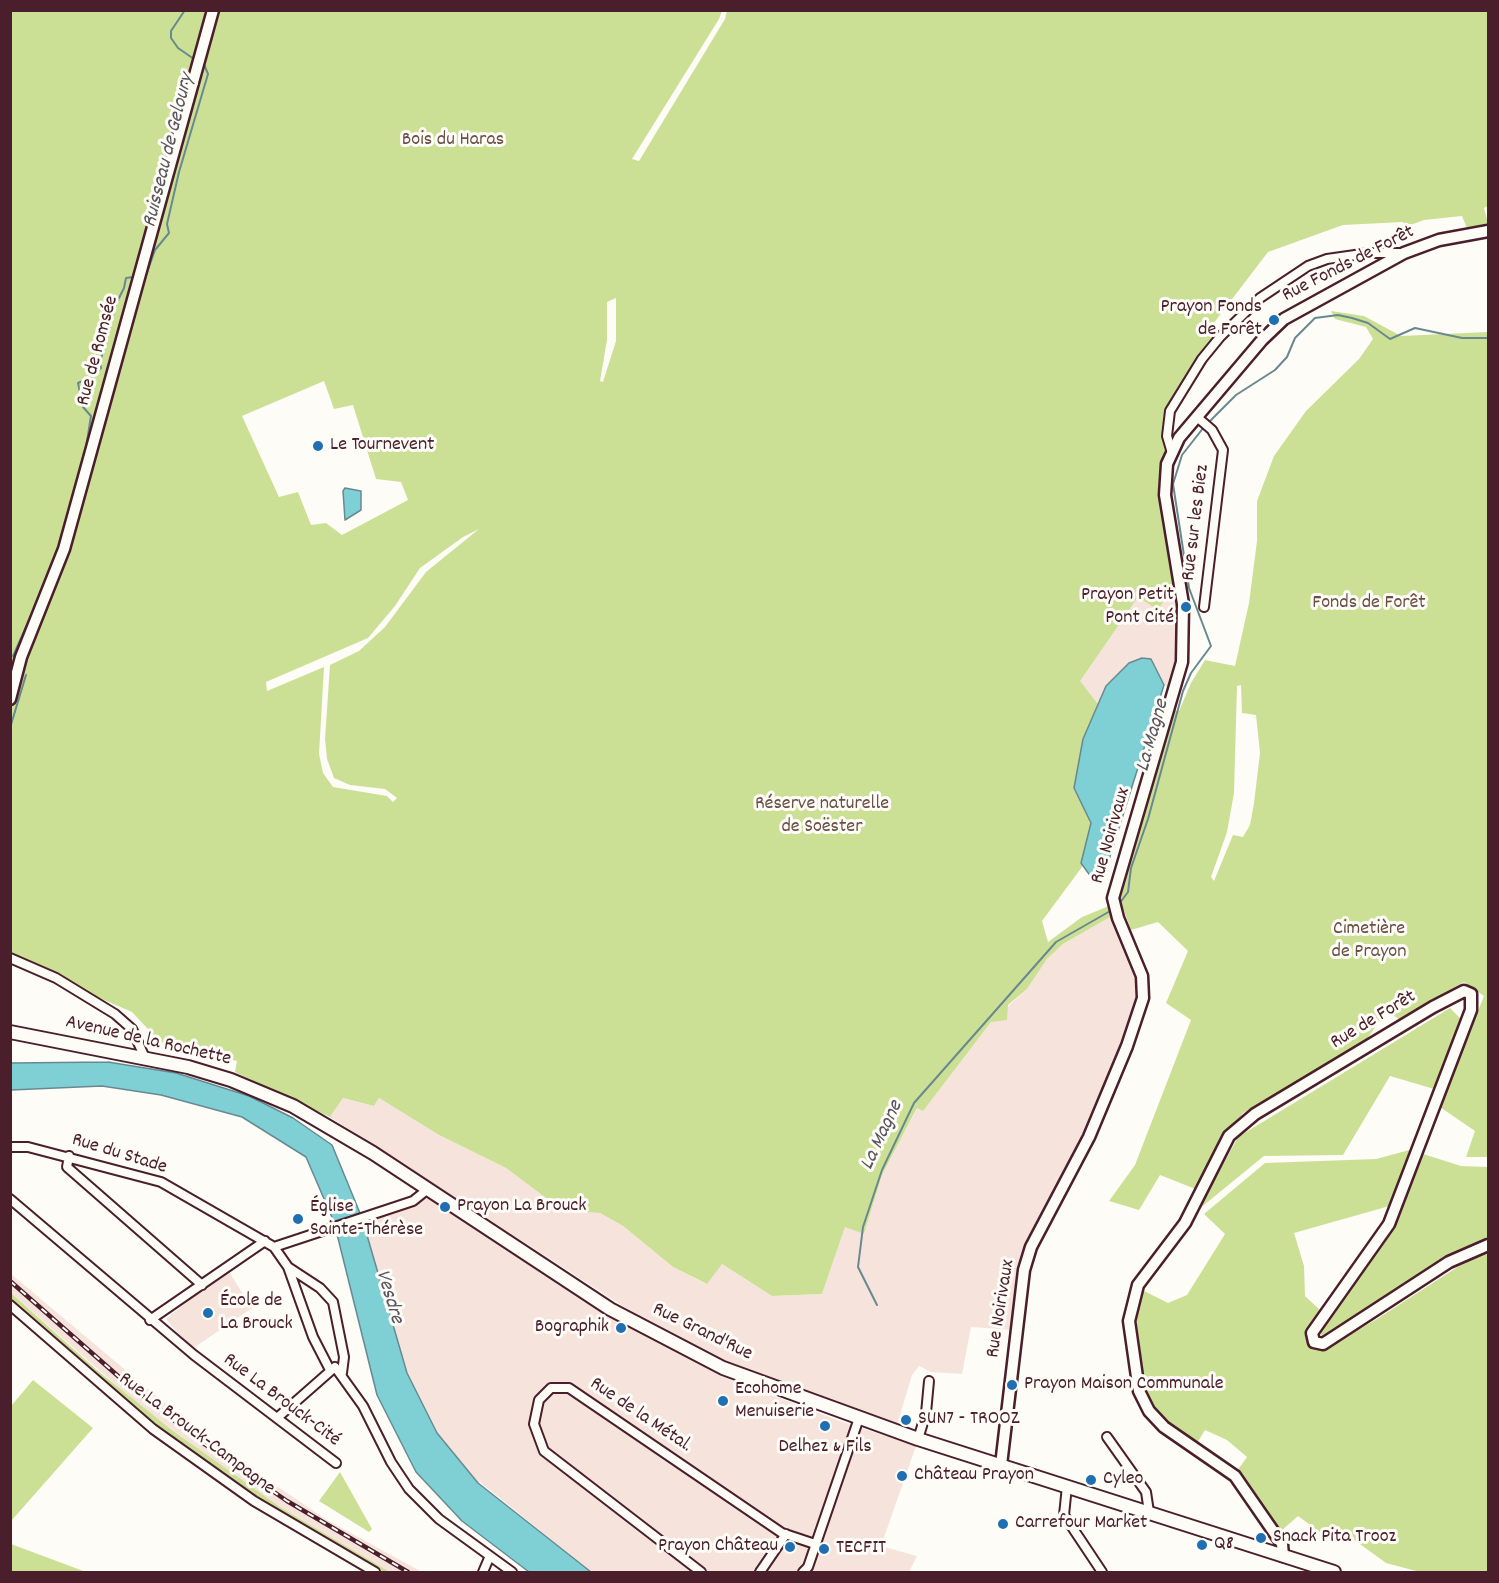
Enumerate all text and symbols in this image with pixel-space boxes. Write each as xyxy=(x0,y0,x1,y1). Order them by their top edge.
water label: Ruisseau de Geloury xyxy=(139,72,201,230)
park label: Bois du Haras xyxy=(402,129,504,153)
street label: Rue Fonds de Forêt xyxy=(1279,221,1419,309)
street label: Rue de Romsée xyxy=(73,293,125,409)
place label: Prayon Fonds de Forêt xyxy=(1160,296,1262,343)
marker: Prayon Fonds de Forêt xyxy=(1267,313,1281,327)
place label: Le Tournevent xyxy=(330,434,434,458)
marker: Le Tournevent xyxy=(311,439,325,453)
street label: Rue sur les Biez xyxy=(1178,464,1216,582)
place label: Prayon Petit Pont Cité xyxy=(1081,584,1174,631)
park label: Fonds de Forêt xyxy=(1312,592,1426,616)
marker: Prayon Petit Pont Cité xyxy=(1179,600,1193,614)
water label: La Magne xyxy=(1132,697,1176,775)
street label: Rue Noirivaux xyxy=(1087,785,1137,887)
park label: Réserve naturelle de Soëster xyxy=(755,793,889,840)
park label: Cimetière de Prayon xyxy=(1332,918,1406,965)
street label: Rue de Forêt xyxy=(1327,986,1421,1056)
street label: Avenue de la Rochette xyxy=(63,1011,233,1073)
water label: La Magne xyxy=(856,1097,910,1175)
street label: Rue du Stade xyxy=(69,1129,169,1181)
place label: Prayon La Brouck xyxy=(457,1195,586,1219)
place label: Église Sainte-Thérèse xyxy=(310,1196,423,1243)
marker: Prayon La Brouck xyxy=(438,1200,452,1214)
marker: Église Sainte-Thérèse xyxy=(291,1212,305,1226)
street label: Rue Noirivaux xyxy=(982,1258,1022,1360)
water label: Vesdre xyxy=(368,1267,408,1327)
place label: École de La Brouck xyxy=(220,1290,293,1337)
street label: Rue Grand'Rue xyxy=(648,1298,756,1368)
marker: École de La Brouck xyxy=(201,1306,215,1320)
place label: Bographik xyxy=(535,1316,609,1340)
marker: Bographik xyxy=(614,1321,628,1335)
street label: Rue La Brouck-Cité xyxy=(218,1349,344,1453)
street label: Rue La Brouck-Campagne xyxy=(113,1368,279,1502)
street label: Rue de la Métal. xyxy=(584,1373,696,1459)
place label: Prayon Maison Communale xyxy=(1024,1373,1224,1397)
place label: Ecohome Menuiserie xyxy=(735,1378,814,1425)
marker: Prayon Maison Communale xyxy=(1005,1378,1019,1392)
marker: Ecohome Menuiserie xyxy=(716,1394,730,1408)
place label: SUN7 - TROOZ xyxy=(918,1408,1020,1432)
marker: SUN7 - TROOZ xyxy=(899,1413,913,1427)
marker: Delhez & Fils xyxy=(818,1419,832,1433)
place label: Delhez & Fils xyxy=(778,1436,872,1460)
place label: Château Prayon xyxy=(914,1464,1034,1488)
place label: Cyleo xyxy=(1103,1468,1143,1492)
marker: Château Prayon xyxy=(895,1469,909,1483)
marker: Cyleo xyxy=(1084,1473,1098,1487)
place label: Carrefour Market xyxy=(1015,1512,1147,1536)
marker: Carrefour Market xyxy=(996,1517,1010,1531)
place label: Snack Pita Trooz xyxy=(1273,1526,1396,1550)
marker: Snack Pita Trooz xyxy=(1254,1531,1268,1545)
place label: Q8 xyxy=(1214,1533,1234,1557)
place label: Prayon Château xyxy=(658,1535,778,1559)
place label: TECFIT xyxy=(836,1537,886,1561)
marker: Q8 xyxy=(1195,1538,1209,1552)
marker: Prayon Château xyxy=(783,1540,797,1554)
marker: TECFIT xyxy=(817,1542,831,1556)

